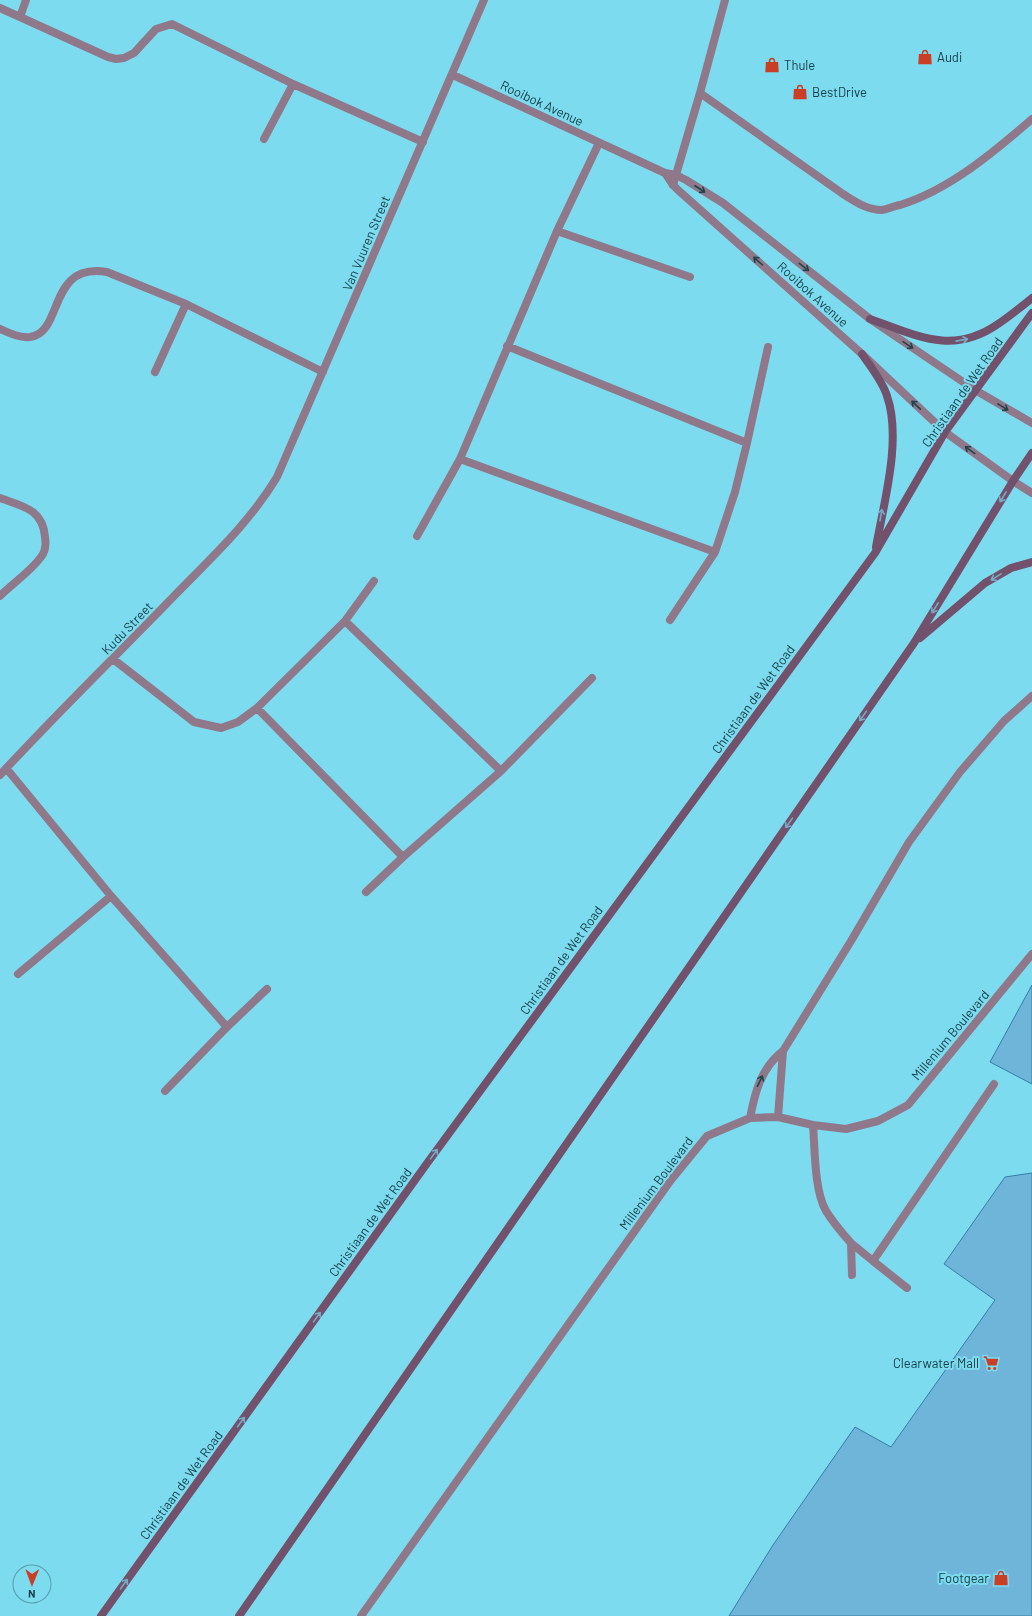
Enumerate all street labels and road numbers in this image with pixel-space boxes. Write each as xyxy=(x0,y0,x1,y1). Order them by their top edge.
street label: Rooibok Avenue xyxy=(498,77,586,129)
street label: Van Vuuren Street xyxy=(339,193,393,293)
street label: Rooibok Avenue xyxy=(774,258,852,330)
street label: Christiaan de Wet Road xyxy=(918,334,1006,450)
street label: Kudu Street xyxy=(98,598,156,658)
street label: Christiaan de Wet Road xyxy=(708,642,798,756)
street label: Christiaan de Wet Road xyxy=(516,903,606,1017)
street label: Millenium Boulevard xyxy=(908,987,992,1083)
street label: Millenium Boulevard xyxy=(616,1133,696,1233)
street label: Christiaan de Wet Road xyxy=(325,1165,415,1279)
street label: Christiaan de Wet Road xyxy=(136,1428,226,1542)

